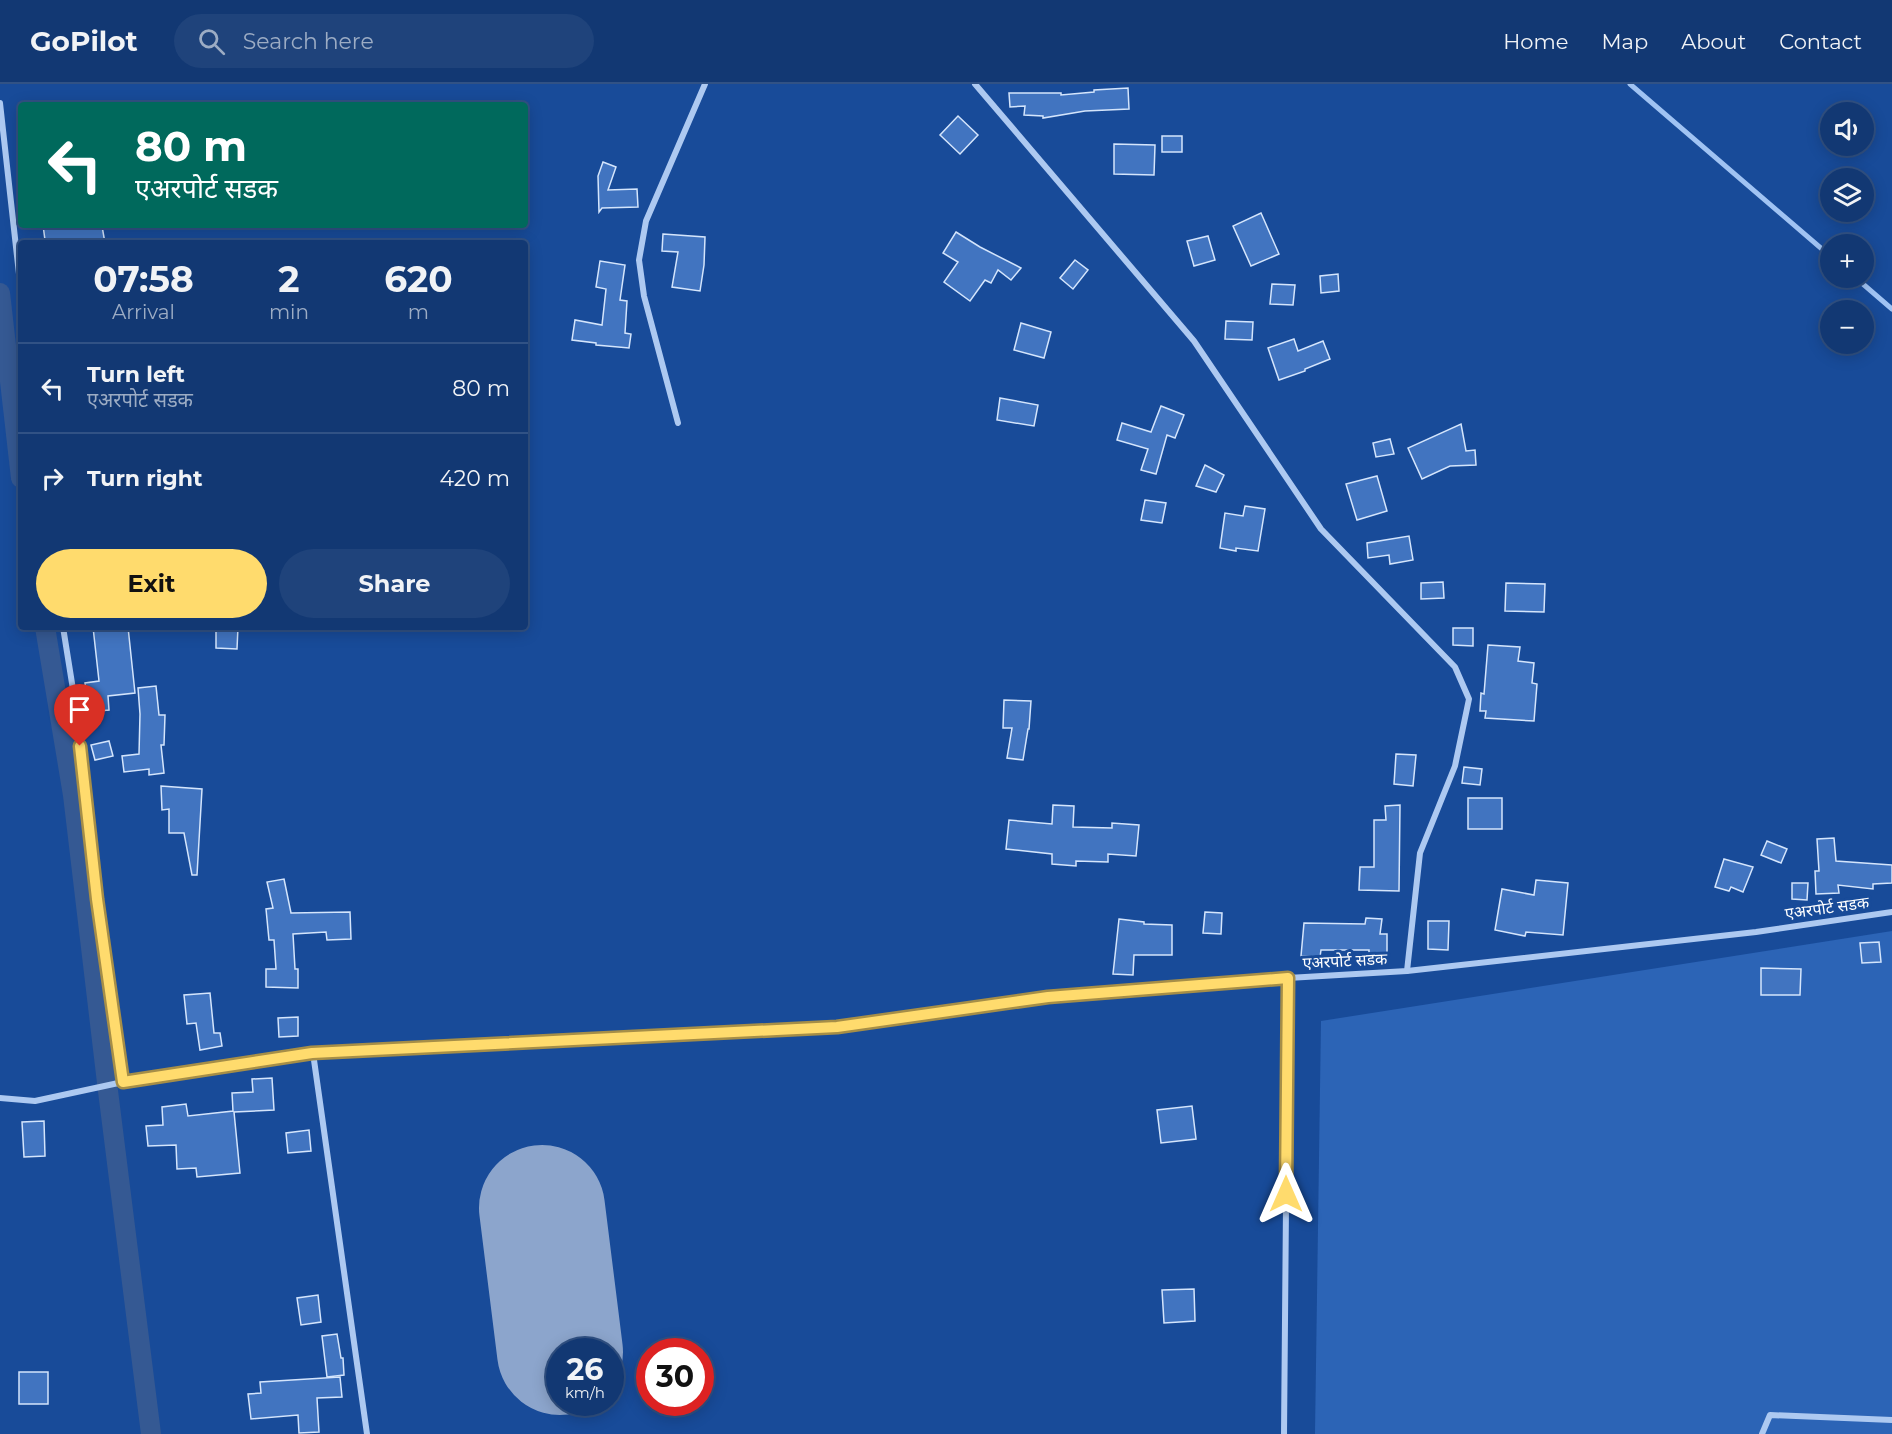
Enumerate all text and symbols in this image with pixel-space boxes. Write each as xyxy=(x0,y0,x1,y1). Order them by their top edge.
search box xyxy=(174,14,594,68)
text: GoPilot xyxy=(30,24,138,58)
icon: search xyxy=(195,25,228,58)
text: Search here xyxy=(243,28,374,55)
text: Home xyxy=(1503,29,1568,54)
text: Map xyxy=(1601,29,1648,54)
text: About xyxy=(1681,29,1746,54)
text: Contact xyxy=(1779,29,1862,54)
map controls xyxy=(1820,102,1874,354)
button: sound xyxy=(1820,102,1874,156)
text: 80 m xyxy=(135,120,247,172)
icon: left xyxy=(36,126,114,204)
button: layers xyxy=(1820,168,1874,222)
text: एअरपोर्ट सडक xyxy=(135,172,278,205)
button: + xyxy=(1820,234,1874,288)
text: 07:58 xyxy=(93,257,194,301)
text: 2 xyxy=(278,257,300,301)
text: 620 xyxy=(384,257,453,301)
text: Arrival xyxy=(112,300,175,324)
text: min xyxy=(269,300,309,324)
text: m xyxy=(408,300,429,324)
button: − xyxy=(1820,300,1874,354)
text: Turn left xyxy=(87,361,185,388)
icon: left xyxy=(36,372,69,405)
text: 80 m xyxy=(452,375,510,402)
text: एअरपोर्ट सडक xyxy=(87,388,193,412)
icon: right xyxy=(36,462,69,495)
text: Turn right xyxy=(87,465,202,492)
text: 420 m xyxy=(439,465,510,492)
button: Exit xyxy=(36,549,267,618)
button: Share xyxy=(279,549,510,618)
pin xyxy=(54,684,105,746)
icon: arrive xyxy=(63,693,96,726)
street label: एअरपोर्ट सडक xyxy=(1784,893,1871,923)
street label: एअरपोर्ट सडक xyxy=(1302,949,1389,973)
position arrow xyxy=(1254,1162,1318,1226)
speed limit sign: 30 xyxy=(636,1338,714,1416)
text: 26 xyxy=(567,1351,603,1388)
text: km/h xyxy=(565,1383,605,1402)

